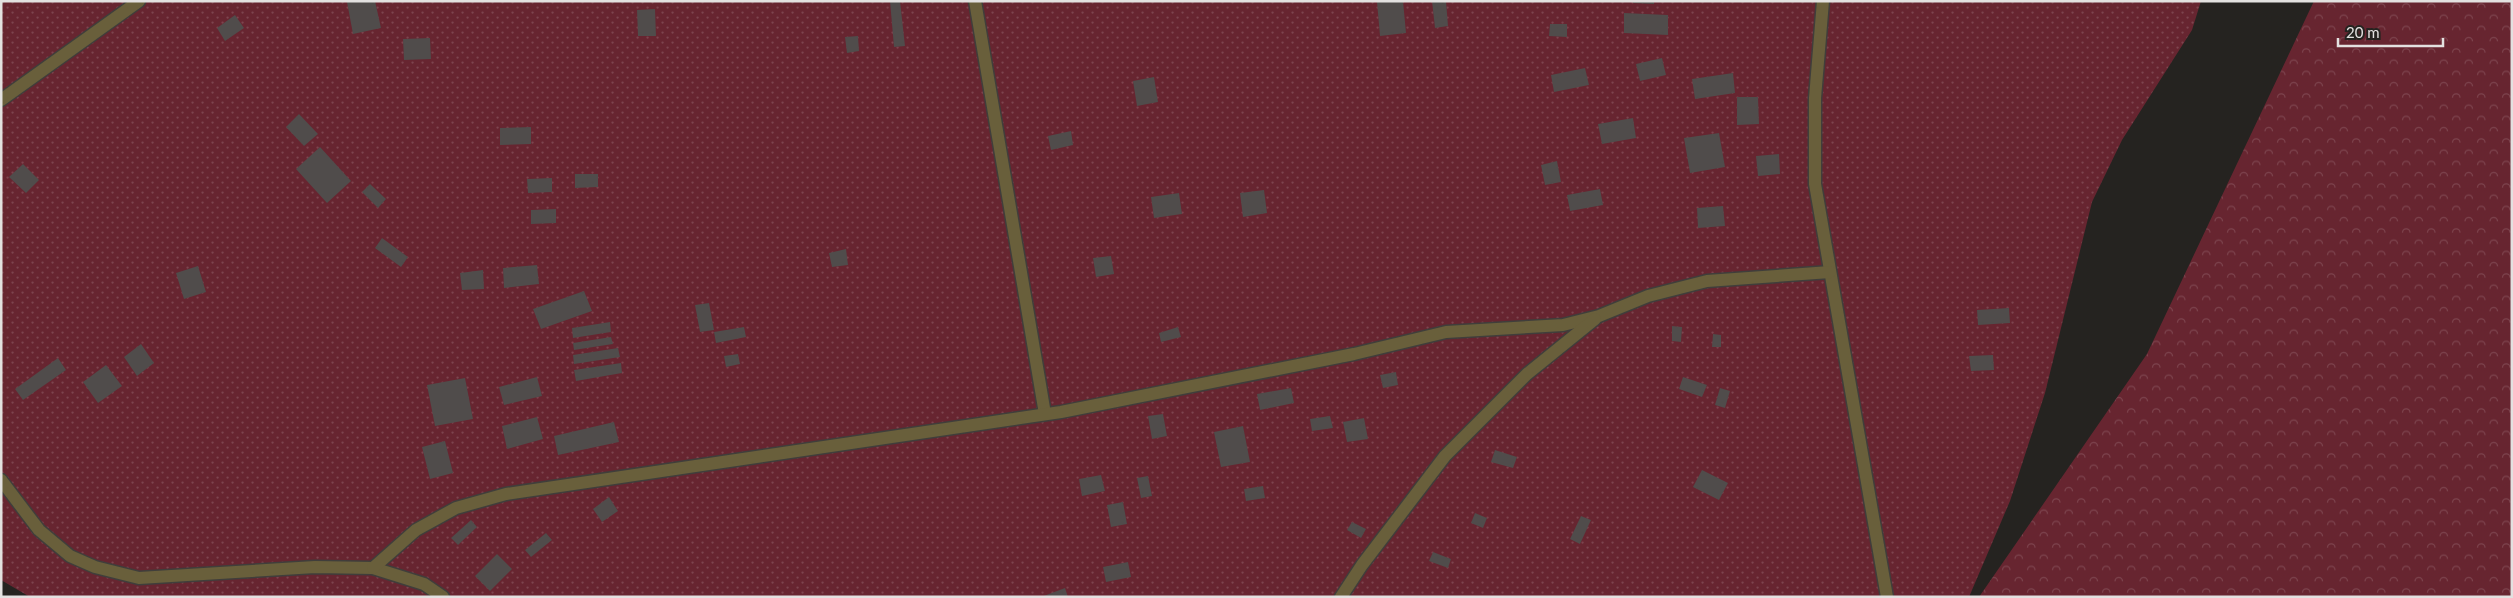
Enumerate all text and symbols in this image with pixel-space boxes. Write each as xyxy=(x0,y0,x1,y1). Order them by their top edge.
scale bar xyxy=(2338,15,2443,47)
text: 20 m xyxy=(2346,23,2380,41)

